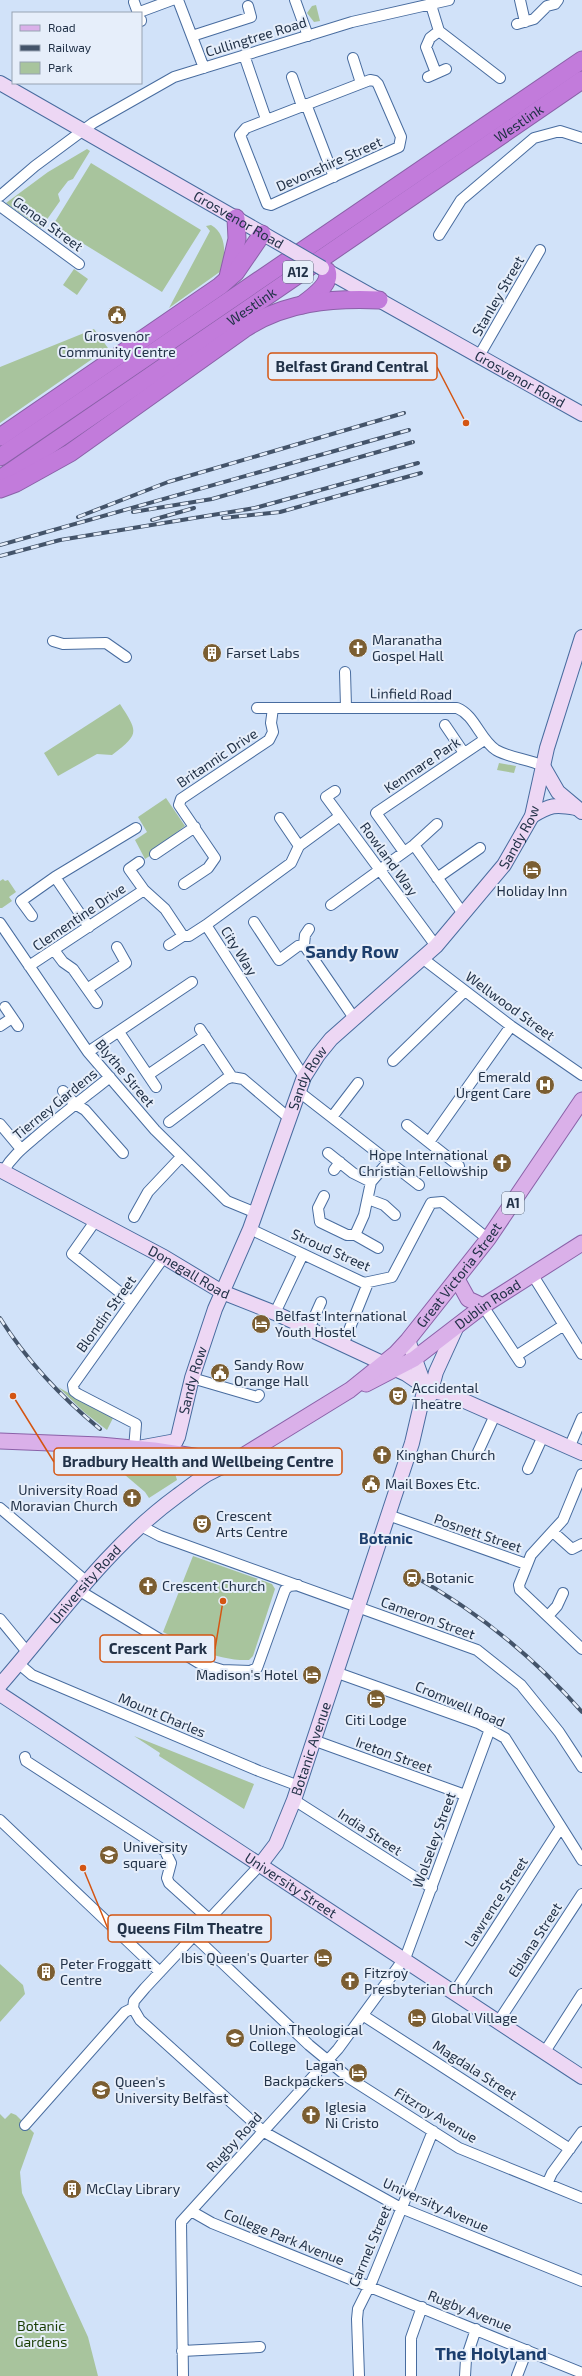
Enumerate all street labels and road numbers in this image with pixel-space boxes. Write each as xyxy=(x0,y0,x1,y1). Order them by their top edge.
street label: Cullingtree Road xyxy=(203,13,308,60)
street label: Westlink xyxy=(491,100,546,146)
street label: Devonshire Street xyxy=(273,133,384,194)
street label: Grosvenor Road xyxy=(191,187,287,252)
street label: Genoa Street xyxy=(10,193,87,255)
street label: Stanley Street xyxy=(468,253,527,339)
road number: A12 xyxy=(283,261,313,283)
street label: Westlink xyxy=(223,283,279,329)
street label: Grosvenor Road xyxy=(472,347,568,411)
street label: Linfield Road xyxy=(370,684,452,703)
street label: Britannic Drive xyxy=(173,724,260,791)
street label: Kenmare Park xyxy=(380,733,463,796)
street label: Sandy Row xyxy=(495,803,542,872)
street label: Rowland Way xyxy=(357,818,422,899)
street label: Clementine Drive xyxy=(29,879,128,954)
street label: City Way xyxy=(218,923,262,979)
street label: Wellwood Street xyxy=(462,968,558,1044)
street label: Blythe Street xyxy=(92,1035,159,1110)
street label: Sandy Row xyxy=(284,1042,330,1112)
street label: Tierney Gardens xyxy=(9,1064,100,1143)
road number: A1 xyxy=(502,1192,524,1214)
street label: Great Victoria Street xyxy=(412,1219,505,1331)
street label: Stroud Street xyxy=(289,1225,373,1274)
street label: Donegall Road xyxy=(146,1241,232,1302)
street label: Blondin Street xyxy=(72,1272,139,1355)
street label: Dublin Road xyxy=(451,1275,524,1333)
street label: Sandy Row xyxy=(175,1344,210,1416)
street label: Posnett Street xyxy=(432,1510,524,1555)
street label: University Road xyxy=(46,1541,124,1627)
street label: Cameron Street xyxy=(379,1593,478,1642)
street label: Cromwell Road xyxy=(413,1677,508,1730)
street label: Mount Charles xyxy=(116,1689,208,1741)
street label: Botanic Avenue xyxy=(287,1699,334,1798)
street label: Ireton Street xyxy=(354,1733,435,1776)
street label: Wolseley Street xyxy=(408,1790,459,1890)
street label: India Street xyxy=(335,1805,406,1859)
street label: University Street xyxy=(242,1848,340,1921)
street label: Lawrence Street xyxy=(460,1854,531,1950)
street label: Eblana Street xyxy=(504,1899,565,1980)
street label: Magdala Street xyxy=(430,2036,521,2103)
street label: Fitzroy Avenue xyxy=(392,2083,481,2146)
street label: Rugby Road xyxy=(202,2108,265,2175)
street label: University Avenue xyxy=(381,2174,492,2236)
street label: Carmel Street xyxy=(345,2202,394,2289)
street label: College Park Avenue xyxy=(221,2205,347,2268)
street label: Rugby Avenue xyxy=(426,2286,515,2335)

